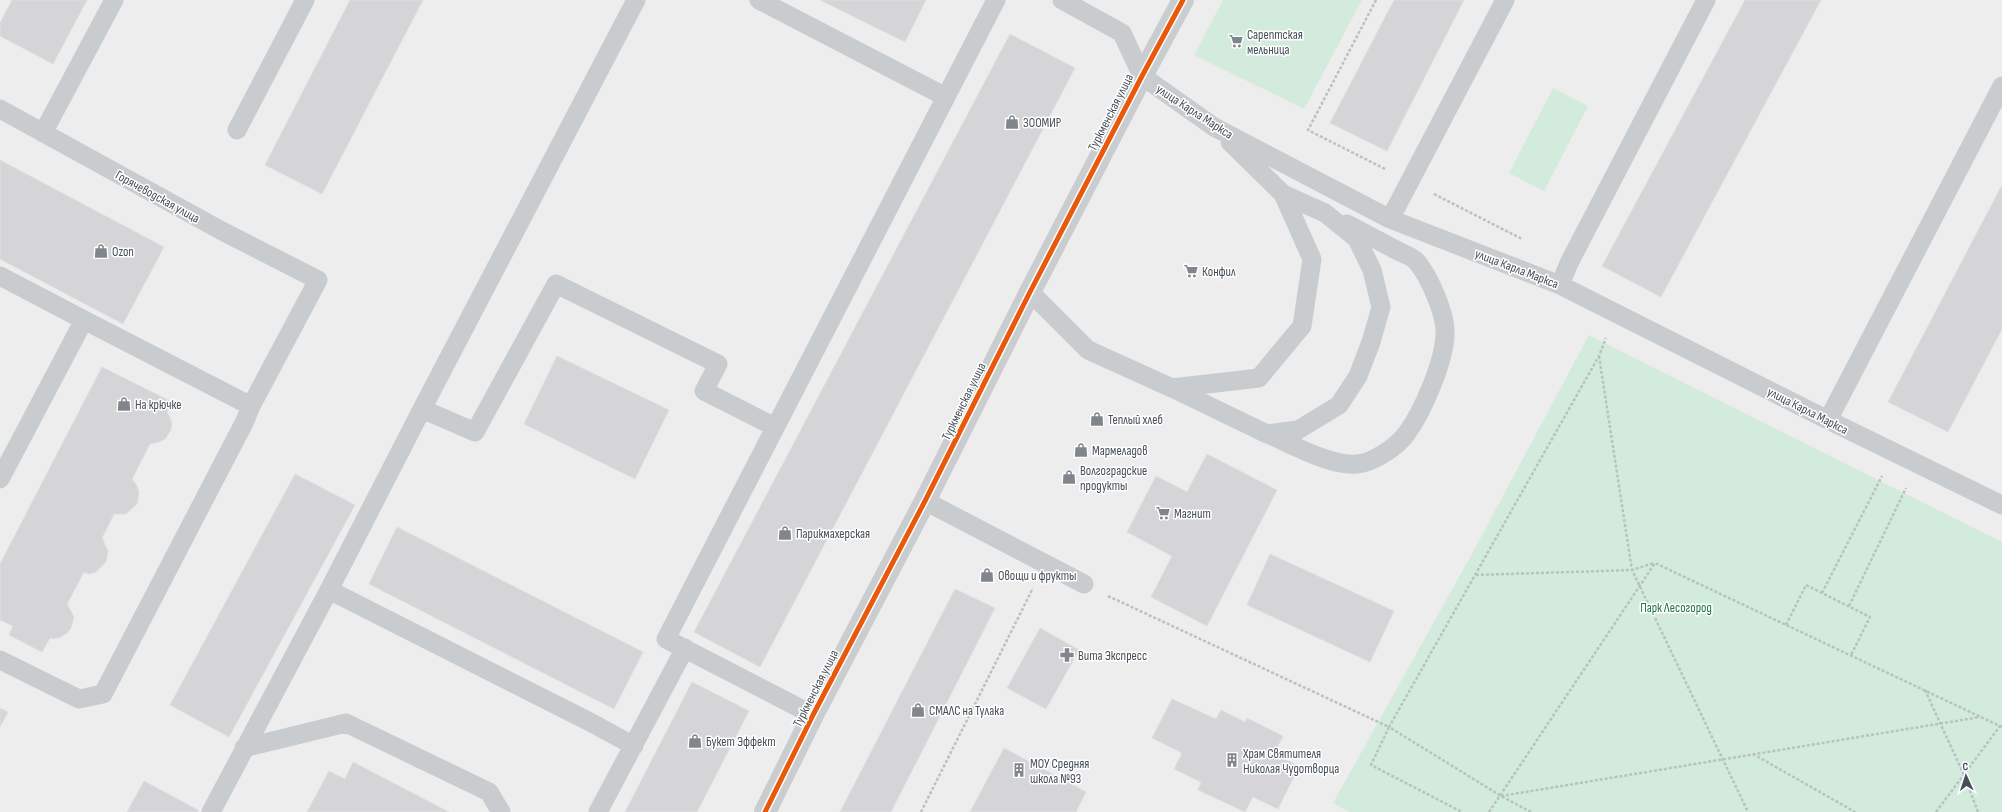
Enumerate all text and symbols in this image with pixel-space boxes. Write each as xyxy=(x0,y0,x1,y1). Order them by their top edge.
place label: Сарептская мельница xyxy=(1247,27,1303,58)
supermarket icon: Сарептская мельница xyxy=(1228,33,1244,49)
street label: Туркменская улица xyxy=(1085,71,1137,154)
street label: улица Карла Маркса xyxy=(1153,81,1236,143)
shop icon: ЗООМИР xyxy=(1004,114,1020,130)
place label: ЗООМИР xyxy=(1023,115,1062,131)
street label: Горячеводская улица xyxy=(113,167,202,227)
shop icon: Ozon xyxy=(93,243,109,259)
place label: Ozon xyxy=(112,244,134,260)
street label: улица Карла Маркса xyxy=(1473,246,1561,292)
supermarket icon: Конфил xyxy=(1183,263,1199,279)
place label: Конфил xyxy=(1202,264,1236,280)
street label: Туркменская улица xyxy=(938,360,990,443)
street label: улица Карла Маркса xyxy=(1765,384,1851,438)
shop icon: На крючке xyxy=(116,396,132,412)
place label: На крючке xyxy=(135,397,182,413)
shop icon: Теплый хлеб xyxy=(1089,411,1105,427)
place label: Теплый хлеб xyxy=(1108,412,1163,428)
shop icon: Мармеладов xyxy=(1073,442,1089,458)
place label: Мармеладов xyxy=(1092,443,1148,459)
place label: Волгоградские продукты xyxy=(1080,463,1147,494)
shop icon: Волгоградские продукты xyxy=(1061,469,1077,485)
supermarket icon: Магнит xyxy=(1155,505,1171,521)
place label: Магнит xyxy=(1174,506,1211,522)
shop icon: Парикмахерская xyxy=(777,525,793,541)
place label: Парикмахерская xyxy=(796,526,870,542)
shop icon: Овощи и фрукты xyxy=(979,567,995,583)
place label: Овощи и фрукты xyxy=(998,568,1077,584)
park label: Парк Лесогород xyxy=(1640,600,1712,616)
street label: Туркменская улица xyxy=(790,647,842,730)
pharmacy icon: Вита Экспресс xyxy=(1059,647,1075,663)
place label: Вита Экспресс xyxy=(1078,648,1147,664)
shop icon: СМАЛС на Тулака xyxy=(910,702,926,718)
place label: СМАЛС на Тулака xyxy=(929,703,1004,719)
shop icon: Букет Эффект xyxy=(687,733,703,749)
place label: Букет Эффект xyxy=(706,734,776,750)
place label: Храм Святителя Николая Чудотворца xyxy=(1242,746,1339,777)
building icon: Храм Святителя Николая Чудотворца xyxy=(1224,752,1240,768)
place label: МОУ Средняя школа №93 xyxy=(1030,756,1089,787)
north arrow xyxy=(1946,756,1986,796)
text: С xyxy=(1962,760,1969,773)
building icon: МОУ Средняя школа №93 xyxy=(1011,762,1027,778)

